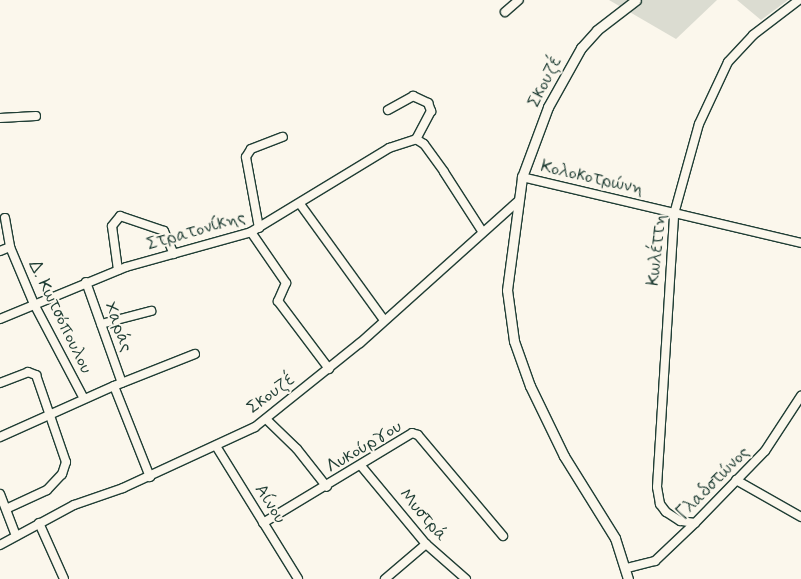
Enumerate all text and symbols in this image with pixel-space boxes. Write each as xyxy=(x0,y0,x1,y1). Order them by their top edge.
street label: Σκουζέ xyxy=(523,53,567,111)
street label: Κολοκοτρώνη xyxy=(539,156,645,200)
street label: Στρατονίκης xyxy=(144,207,248,255)
street label: Κωλέττη xyxy=(643,213,671,287)
street label: Δ. Κωτσόπουλου xyxy=(23,257,97,377)
street label: Χαράς xyxy=(99,299,137,355)
street label: Σκουζέ xyxy=(243,369,299,419)
street label: Λυκούργου xyxy=(322,416,406,478)
street label: Γλαδστώνος xyxy=(672,442,754,524)
street label: Αίνου xyxy=(250,480,290,528)
street label: Μυστρά xyxy=(394,484,452,546)

